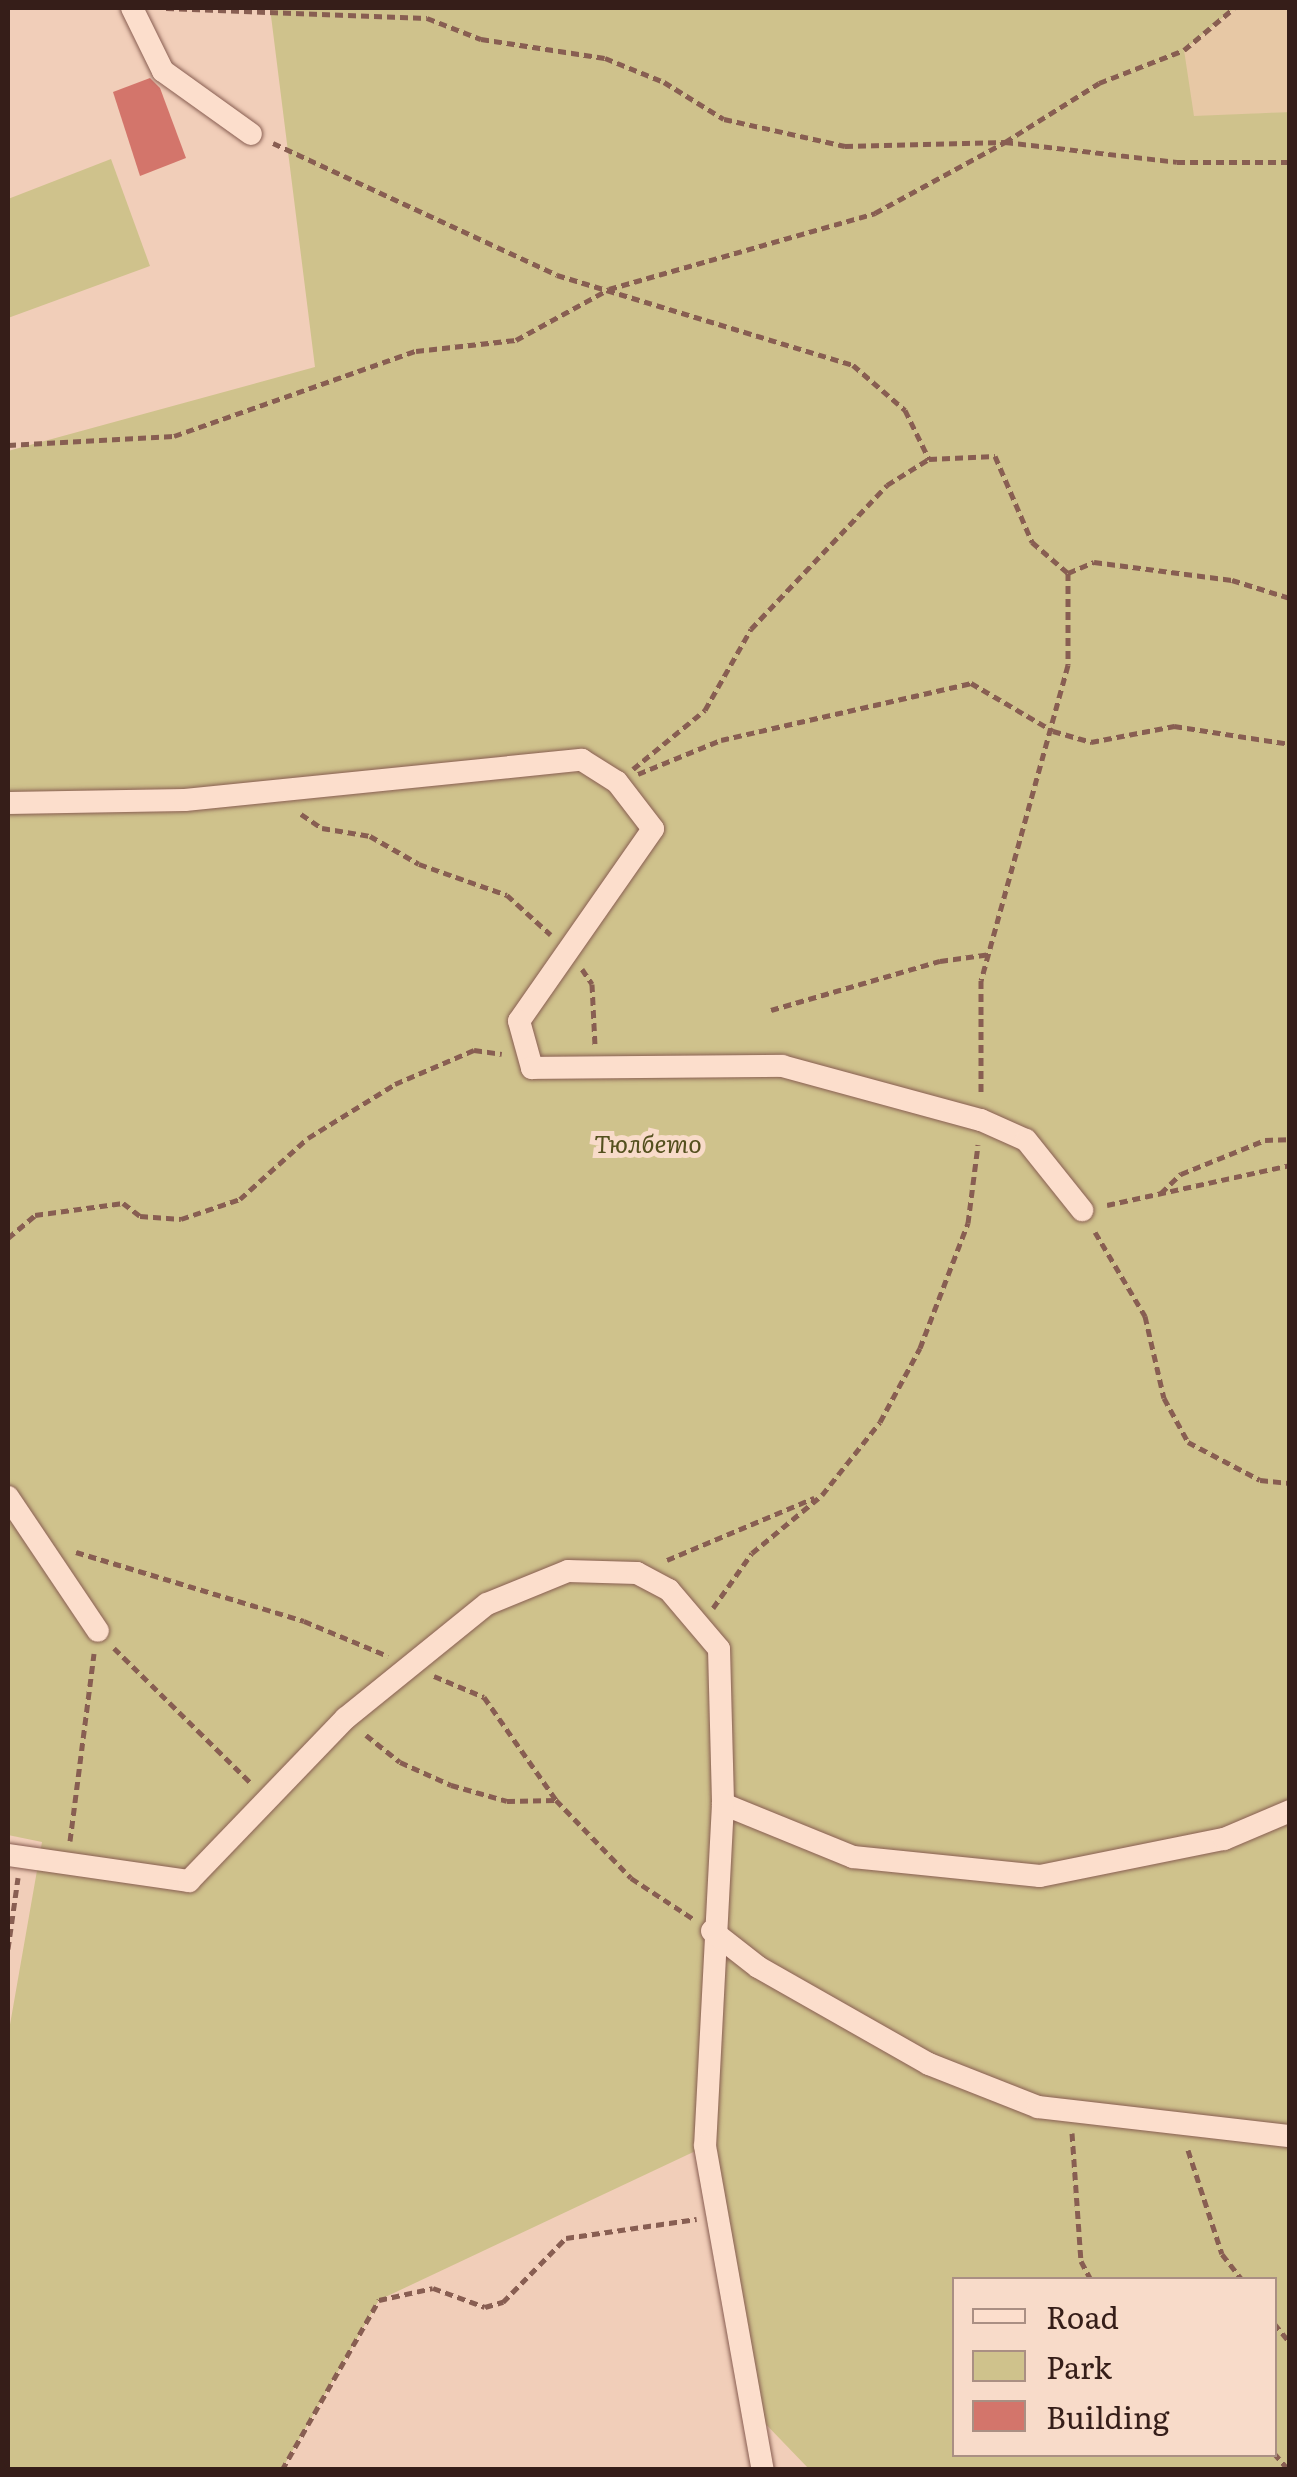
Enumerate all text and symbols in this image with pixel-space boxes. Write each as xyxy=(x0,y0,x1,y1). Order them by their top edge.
park label: Тюлбето xyxy=(594,1128,702,1158)
legend xyxy=(952,2277,1277,2457)
text: Road xyxy=(1046,2294,1119,2338)
text: Park xyxy=(1046,2344,1112,2388)
text: Building xyxy=(1046,2394,1170,2438)

